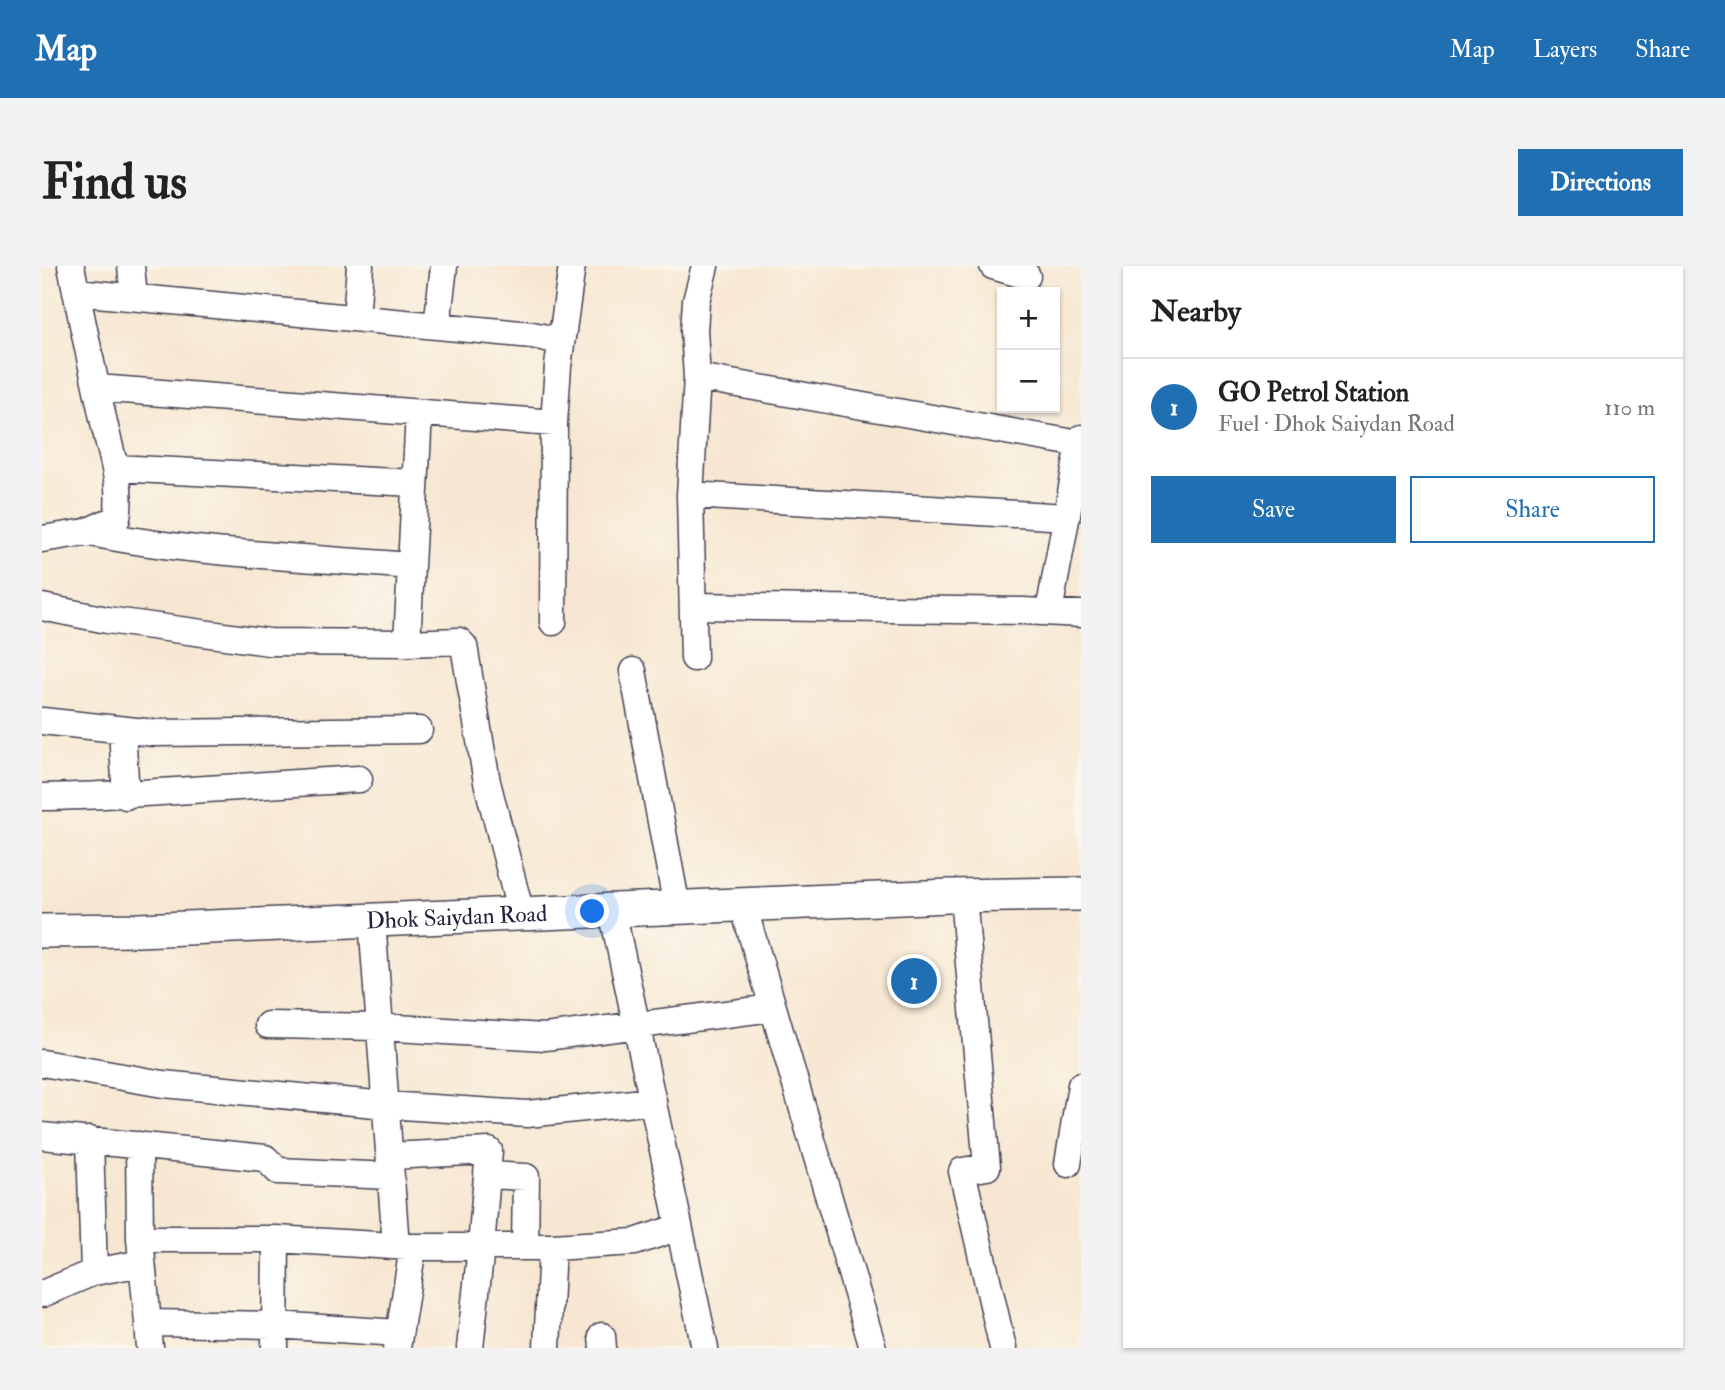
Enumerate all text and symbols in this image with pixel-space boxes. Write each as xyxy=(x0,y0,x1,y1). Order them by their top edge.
text: Map xyxy=(35,29,97,70)
text: Map xyxy=(1450,34,1495,65)
text: Layers xyxy=(1533,34,1597,65)
text: Share xyxy=(1635,34,1690,65)
button: Directions xyxy=(1518,149,1683,216)
text: Find us xyxy=(42,152,187,213)
map controls xyxy=(997,287,1060,413)
button: + xyxy=(997,287,1060,350)
text: Nearby xyxy=(1151,293,1241,330)
button: − xyxy=(997,350,1060,413)
text: GO Petrol Station xyxy=(1218,377,1409,409)
text: 1 xyxy=(1170,393,1178,422)
text: 110 m xyxy=(1604,393,1655,422)
text: Fuel · Dhok Saiydan Road xyxy=(1218,409,1455,438)
button: Save xyxy=(1151,476,1396,543)
button: Share xyxy=(1410,476,1655,543)
your location xyxy=(575,894,609,928)
street label: Dhok Saiydan Road xyxy=(366,899,548,935)
pin: 1 xyxy=(891,955,937,1007)

